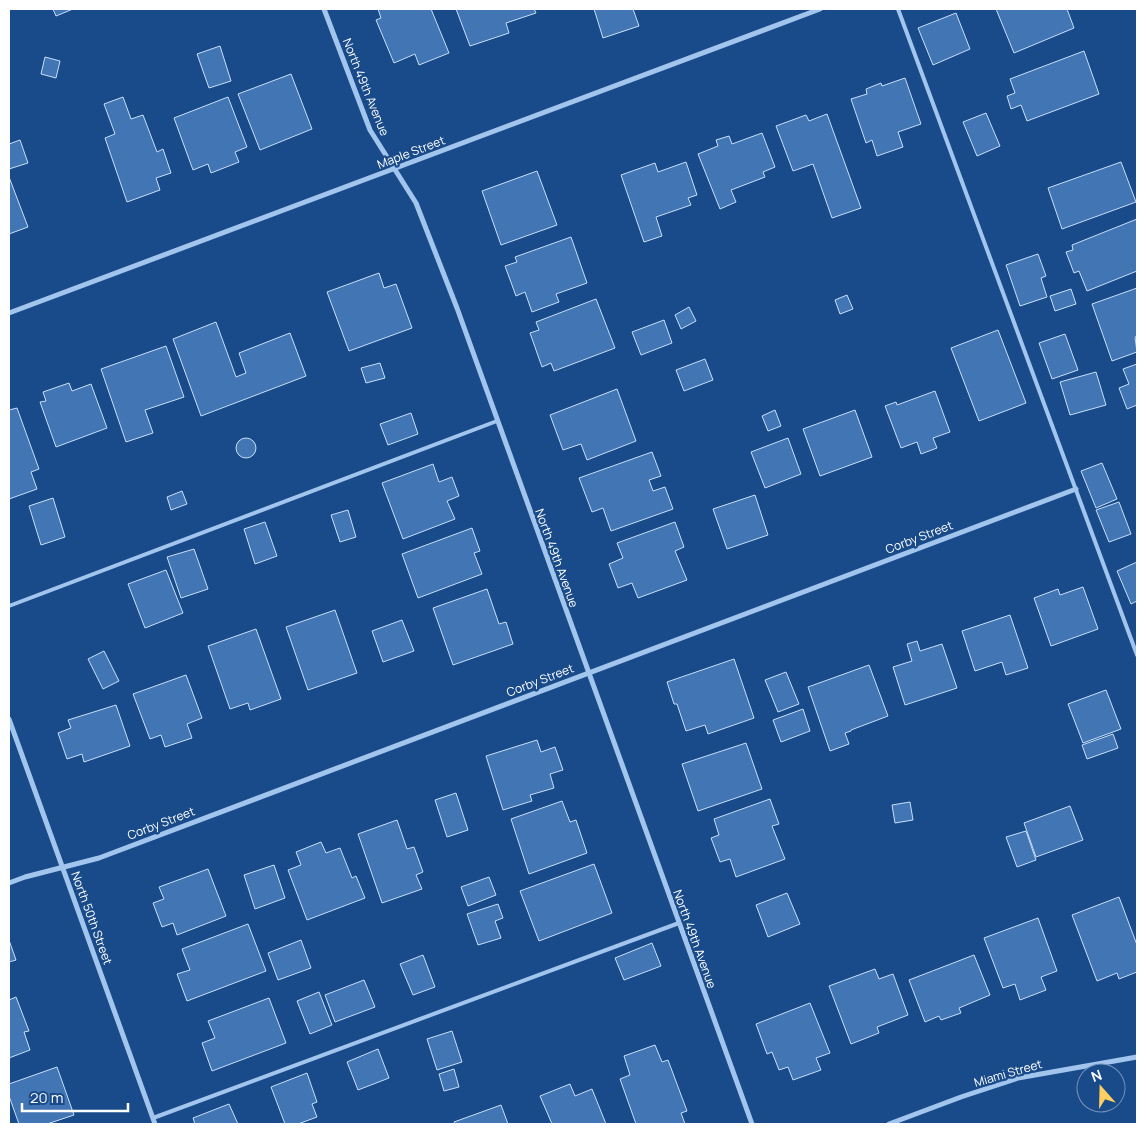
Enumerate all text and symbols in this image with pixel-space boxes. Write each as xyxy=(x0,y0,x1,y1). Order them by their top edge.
street label: North 49th Avenue xyxy=(339,36,393,138)
street label: Maple Street xyxy=(375,131,448,173)
street label: North 49th Avenue xyxy=(531,506,583,610)
street label: Corby Street xyxy=(883,516,955,558)
street label: Corby Street xyxy=(504,659,576,701)
street label: Corby Street xyxy=(125,802,197,844)
street label: North 50th Street xyxy=(67,869,117,967)
street label: North 49th Avenue xyxy=(669,887,721,991)
street label: Miami Street xyxy=(972,1055,1044,1091)
north arrow xyxy=(1076,1063,1126,1113)
text: N xyxy=(1088,1065,1104,1086)
scale bar xyxy=(22,1080,129,1112)
text: 20 m xyxy=(30,1087,63,1108)

